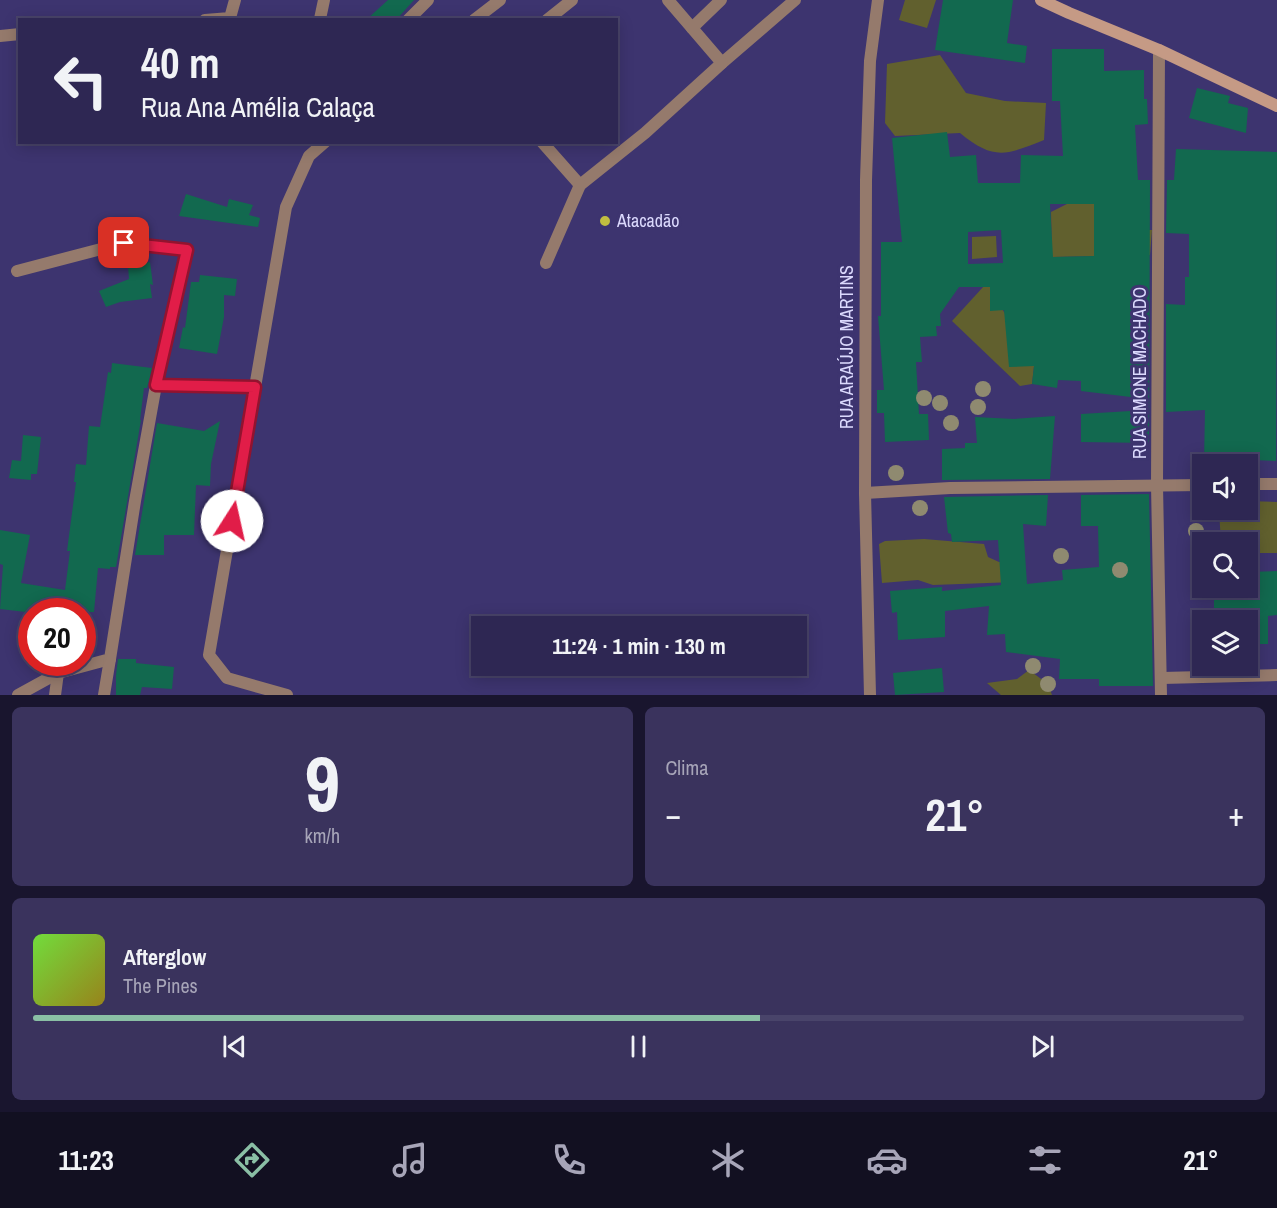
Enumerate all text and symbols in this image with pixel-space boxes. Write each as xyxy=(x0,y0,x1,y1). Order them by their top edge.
text: 40 m xyxy=(141,35,220,91)
icon: left xyxy=(42,42,120,120)
text: Rua Ana Amélia Calaça xyxy=(141,89,375,125)
place label: Atacadão xyxy=(616,208,679,233)
marker: Atacadão xyxy=(598,214,612,228)
pin xyxy=(98,217,149,268)
icon: arrive xyxy=(107,226,140,259)
street label: RUA ARAÚJO MARTINS xyxy=(834,265,859,429)
street label: RUA SIMONE MACHADO xyxy=(1127,287,1152,459)
map controls xyxy=(1192,454,1258,676)
button: sound xyxy=(1192,454,1258,520)
position arrow xyxy=(200,489,264,553)
button: search xyxy=(1192,532,1258,598)
speed limit sign: 20 xyxy=(18,598,96,676)
button: layers xyxy=(1192,610,1258,676)
text: 11:24 · 1 min · 130 m xyxy=(552,631,726,661)
text: 9 xyxy=(304,730,340,835)
text: Clima xyxy=(666,754,708,781)
text: 21° xyxy=(925,784,984,845)
text: − xyxy=(666,792,681,836)
text: + xyxy=(1228,792,1244,836)
text: km/h xyxy=(304,822,340,849)
text: Afterglow xyxy=(123,942,206,972)
text: The Pines xyxy=(123,972,198,999)
icon: previous xyxy=(218,1030,251,1063)
icon: pause xyxy=(622,1030,655,1063)
icon: next xyxy=(1026,1030,1059,1063)
icon: directions xyxy=(231,1139,273,1181)
icon: music xyxy=(389,1139,431,1181)
icon: phone xyxy=(548,1139,590,1181)
icon: climate xyxy=(707,1139,749,1181)
icon: car xyxy=(866,1139,908,1181)
icon: filters xyxy=(1024,1139,1066,1181)
text: 11:23 xyxy=(58,1142,114,1178)
text: 21° xyxy=(1183,1142,1219,1178)

